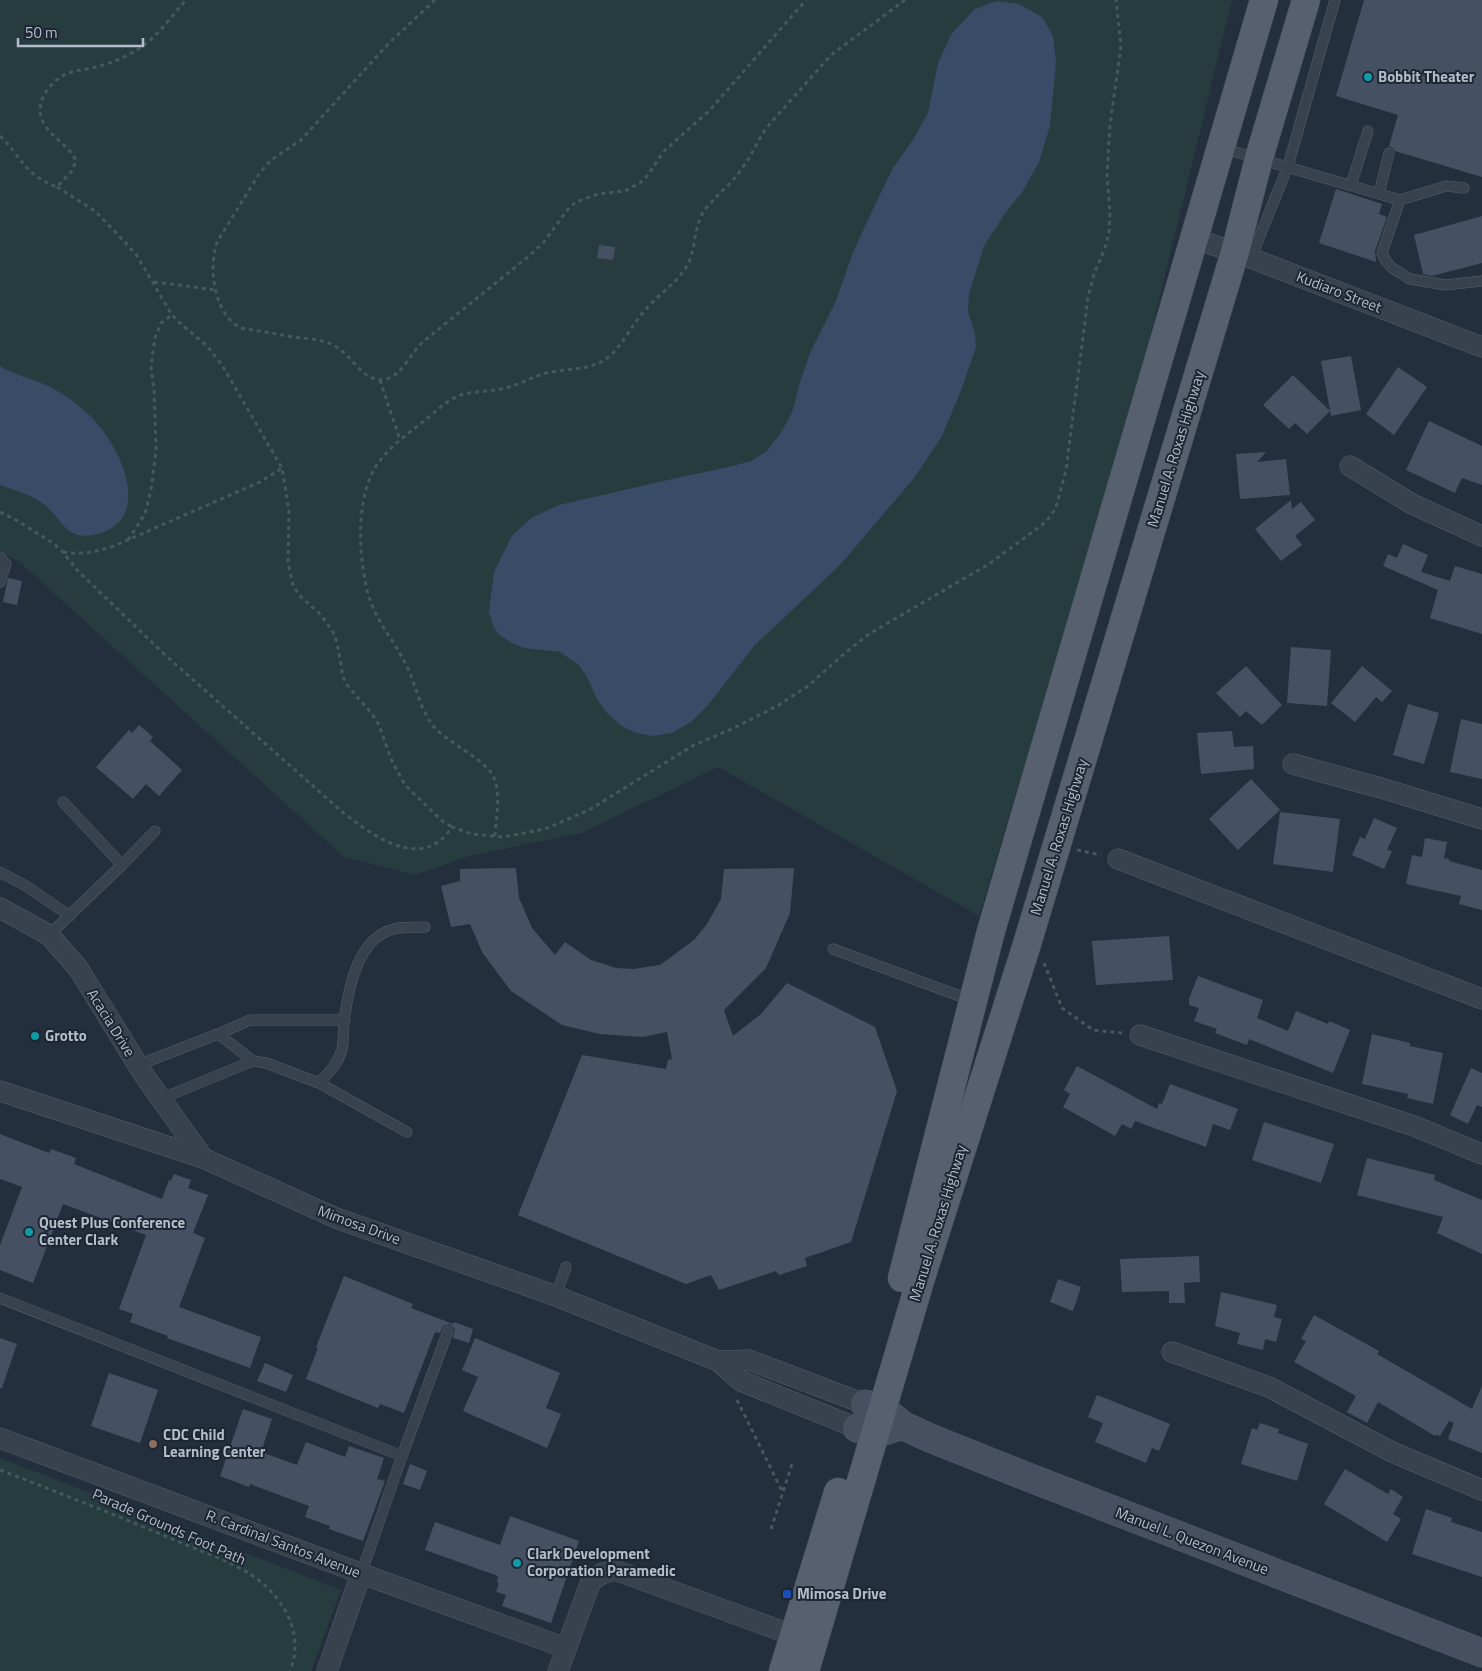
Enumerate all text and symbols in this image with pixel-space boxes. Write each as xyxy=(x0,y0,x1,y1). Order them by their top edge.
scale bar xyxy=(18,15,142,47)
text: 50 m xyxy=(25,21,58,44)
place label: Bobbit Theater xyxy=(1378,65,1475,88)
marker: Bobbit Theater xyxy=(1362,71,1374,83)
street label: Kudiaro Street xyxy=(1293,265,1386,319)
street label: Manuel A. Roxas Highway xyxy=(1141,368,1210,530)
street label: Manuel A. Roxas Highway xyxy=(1024,756,1093,918)
street label: Acacia Drive xyxy=(81,984,141,1061)
place label: Grotto xyxy=(45,1024,87,1047)
marker: Grotto xyxy=(29,1030,41,1042)
street label: Manuel A. Roxas Highway xyxy=(903,1142,972,1304)
street label: Mimosa Drive xyxy=(314,1199,404,1250)
place label: Quest Plus Conference Center Clark xyxy=(39,1211,186,1251)
marker: Quest Plus Conference Center Clark xyxy=(23,1226,35,1238)
place label: CDC Child Learning Center xyxy=(163,1423,266,1463)
marker: CDC Child Learning Center xyxy=(147,1438,159,1450)
street label: Parade Grounds Foot Path xyxy=(89,1482,250,1571)
street label: Manuel L. Quezon Avenue xyxy=(1112,1501,1272,1580)
street label: R. Cardinal Santos Avenue xyxy=(202,1503,364,1584)
place label: Clark Development Corporation Paramedic xyxy=(527,1542,676,1582)
marker: Clark Development Corporation Paramedic xyxy=(511,1557,523,1569)
place label: Mimosa Drive xyxy=(797,1582,887,1605)
marker: Mimosa Drive xyxy=(781,1588,793,1600)

